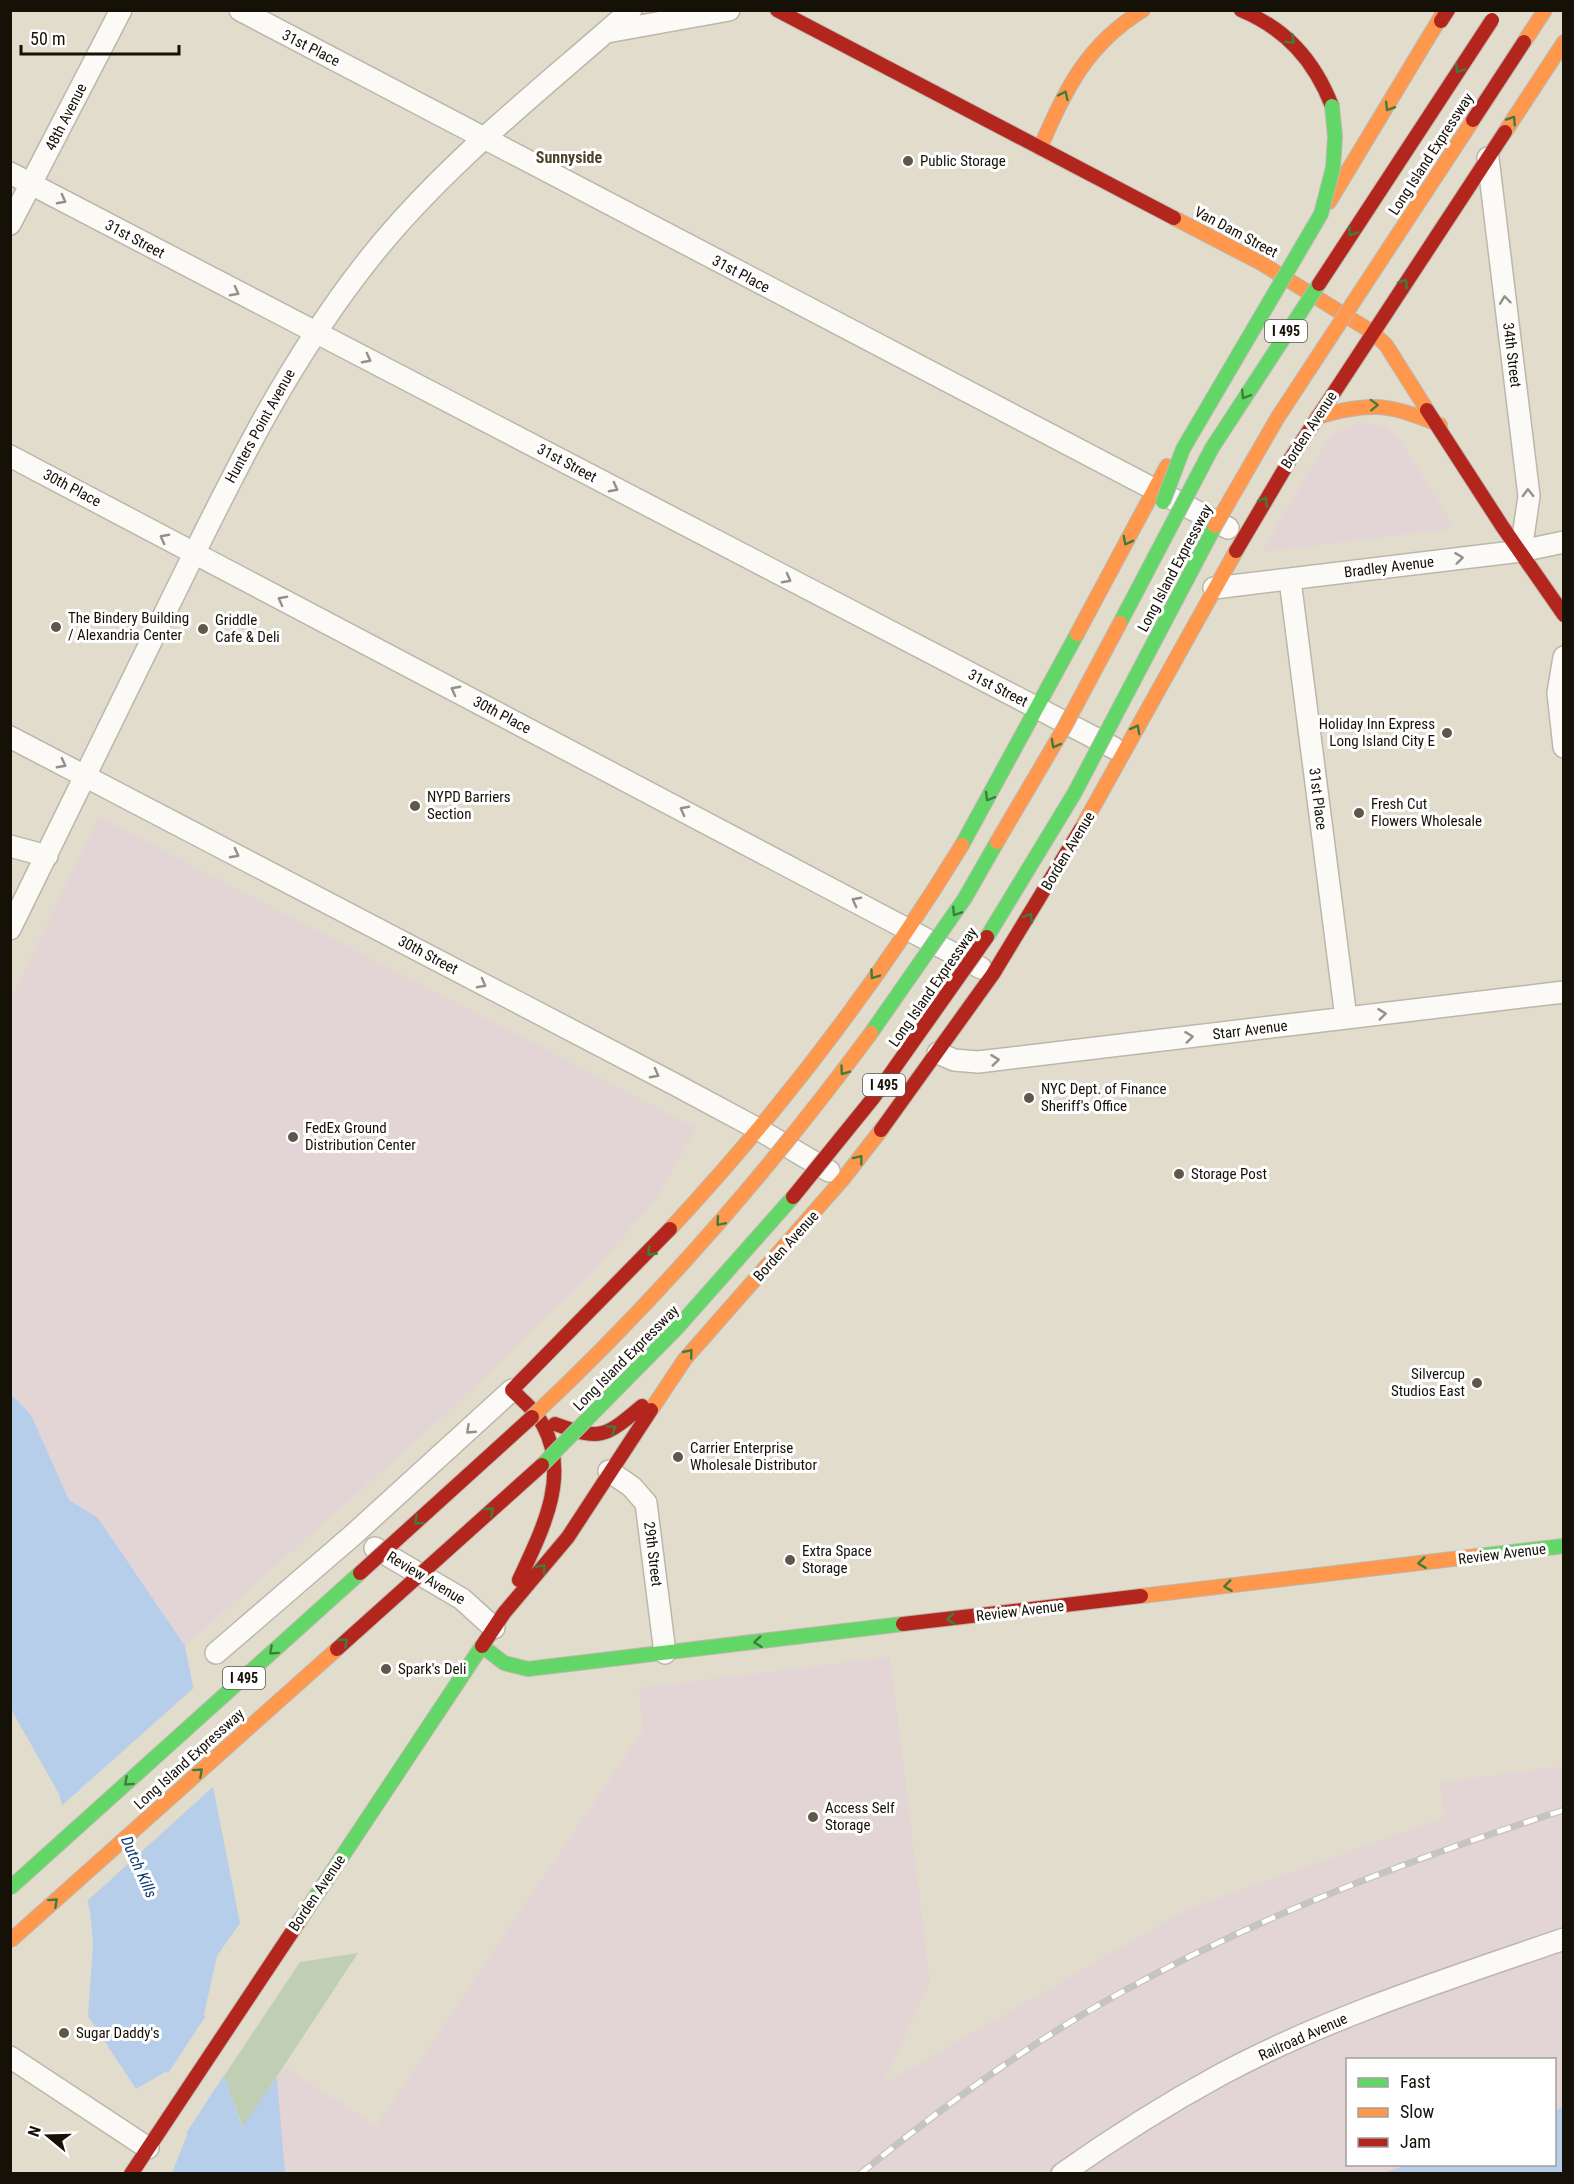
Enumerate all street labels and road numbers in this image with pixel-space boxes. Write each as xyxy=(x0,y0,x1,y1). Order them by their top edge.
street label: 31st Place xyxy=(279,26,343,70)
street label: 48th Avenue xyxy=(41,80,91,154)
street label: Long Island Expressway xyxy=(1385,90,1477,218)
street label: Van Dam Street xyxy=(1191,203,1281,261)
street label: 31st Street xyxy=(102,216,168,262)
street label: 31st Place xyxy=(709,251,773,297)
road number: I 495 xyxy=(1265,320,1307,342)
street label: 34th Street xyxy=(1499,322,1525,388)
street label: Hunters Point Avenue xyxy=(221,366,299,486)
street label: Borden Avenue xyxy=(1277,388,1341,472)
street label: 31st Street xyxy=(534,440,600,486)
street label: 30th Place xyxy=(40,465,104,511)
street label: Long Island Expressway xyxy=(1134,501,1216,635)
street label: Bradley Avenue xyxy=(1343,553,1435,581)
street label: 31st Street xyxy=(965,665,1031,711)
street label: 30th Place xyxy=(470,692,534,738)
street label: 31st Place xyxy=(1305,767,1331,831)
street label: Borden Avenue xyxy=(1037,808,1099,894)
street label: Long Island Expressway xyxy=(885,924,981,1050)
street label: 30th Street xyxy=(395,932,461,978)
street label: Starr Avenue xyxy=(1212,1016,1288,1044)
road number: I 495 xyxy=(863,1074,905,1096)
street label: Borden Avenue xyxy=(750,1207,822,1285)
street label: Long Island Expressway xyxy=(570,1302,682,1414)
street label: 29th Street xyxy=(640,1521,666,1587)
street label: Review Avenue xyxy=(1457,1540,1547,1568)
street label: Review Avenue xyxy=(384,1548,468,1608)
street label: Review Avenue xyxy=(975,1597,1065,1625)
road number: I 495 xyxy=(223,1667,265,1689)
street label: Long Island Expressway xyxy=(130,1705,248,1813)
street label: Borden Avenue xyxy=(285,1851,349,1935)
street label: Railroad Avenue xyxy=(1256,2009,1350,2065)

